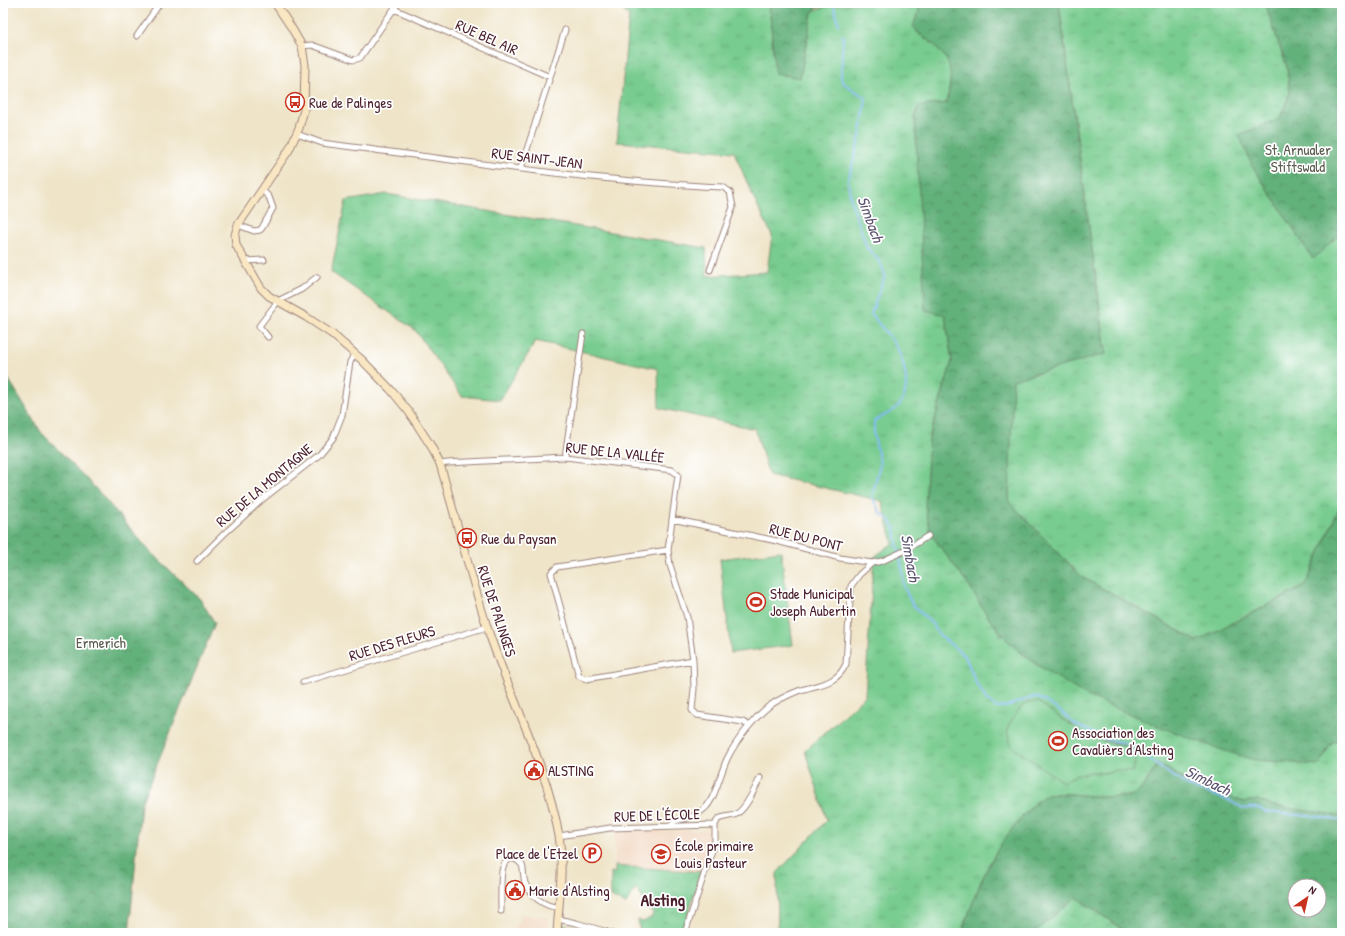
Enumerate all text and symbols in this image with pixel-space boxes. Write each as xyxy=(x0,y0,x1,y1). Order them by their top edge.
street label: RUE BEL AIR xyxy=(453,14,522,60)
bus stop icon: Rue de Palinges xyxy=(284,91,306,113)
place label: Rue de Palinges xyxy=(309,92,392,113)
park label: St. Arnualer Stiftswald xyxy=(1265,139,1331,177)
street label: RUE SAINT-JEAN xyxy=(490,142,584,174)
water label: Simbach xyxy=(853,193,890,246)
street label: RUE DE LA VALLÉE xyxy=(565,436,666,468)
street label: RUE DE LA MONTAGNE xyxy=(211,438,317,532)
street label: RUE DU PONT xyxy=(767,518,846,556)
bus stop icon: Rue du Paysan xyxy=(456,527,478,549)
place label: Rue du Paysan xyxy=(481,528,557,549)
water label: Simbach xyxy=(896,533,926,585)
street label: RUE DE PALINGES xyxy=(472,563,522,659)
place label: Stade Municipal Joseph Aubertin xyxy=(770,583,856,621)
sports icon: Stade Municipal Joseph Aubertin xyxy=(745,591,767,613)
street label: RUE DES FLEURS xyxy=(346,620,438,666)
park label: Ermerich xyxy=(76,632,126,653)
place label: Association des Cavalièrs d'Alsting xyxy=(1072,722,1174,760)
sports icon: Association des Cavalièrs d'Alsting xyxy=(1047,730,1069,752)
public building icon: ALSTING xyxy=(523,759,545,781)
place label: ALSTING xyxy=(548,760,594,781)
water label: Simbach xyxy=(1182,760,1235,801)
street label: RUE DE L'ÉCOLE xyxy=(614,803,701,827)
place label: École primaire Louis Pasteur xyxy=(675,835,754,873)
parking icon: Place de l'Etzel xyxy=(581,842,603,864)
place label: Place de l'Etzel xyxy=(496,843,578,864)
school or university icon: École primaire Louis Pasteur xyxy=(650,843,672,865)
north arrow xyxy=(1287,878,1327,918)
public building icon: Marie d'Alsting xyxy=(504,879,526,901)
place label: Marie d'Alsting xyxy=(529,880,610,901)
text: N xyxy=(1306,882,1319,897)
district label: Alsting xyxy=(641,888,686,912)

